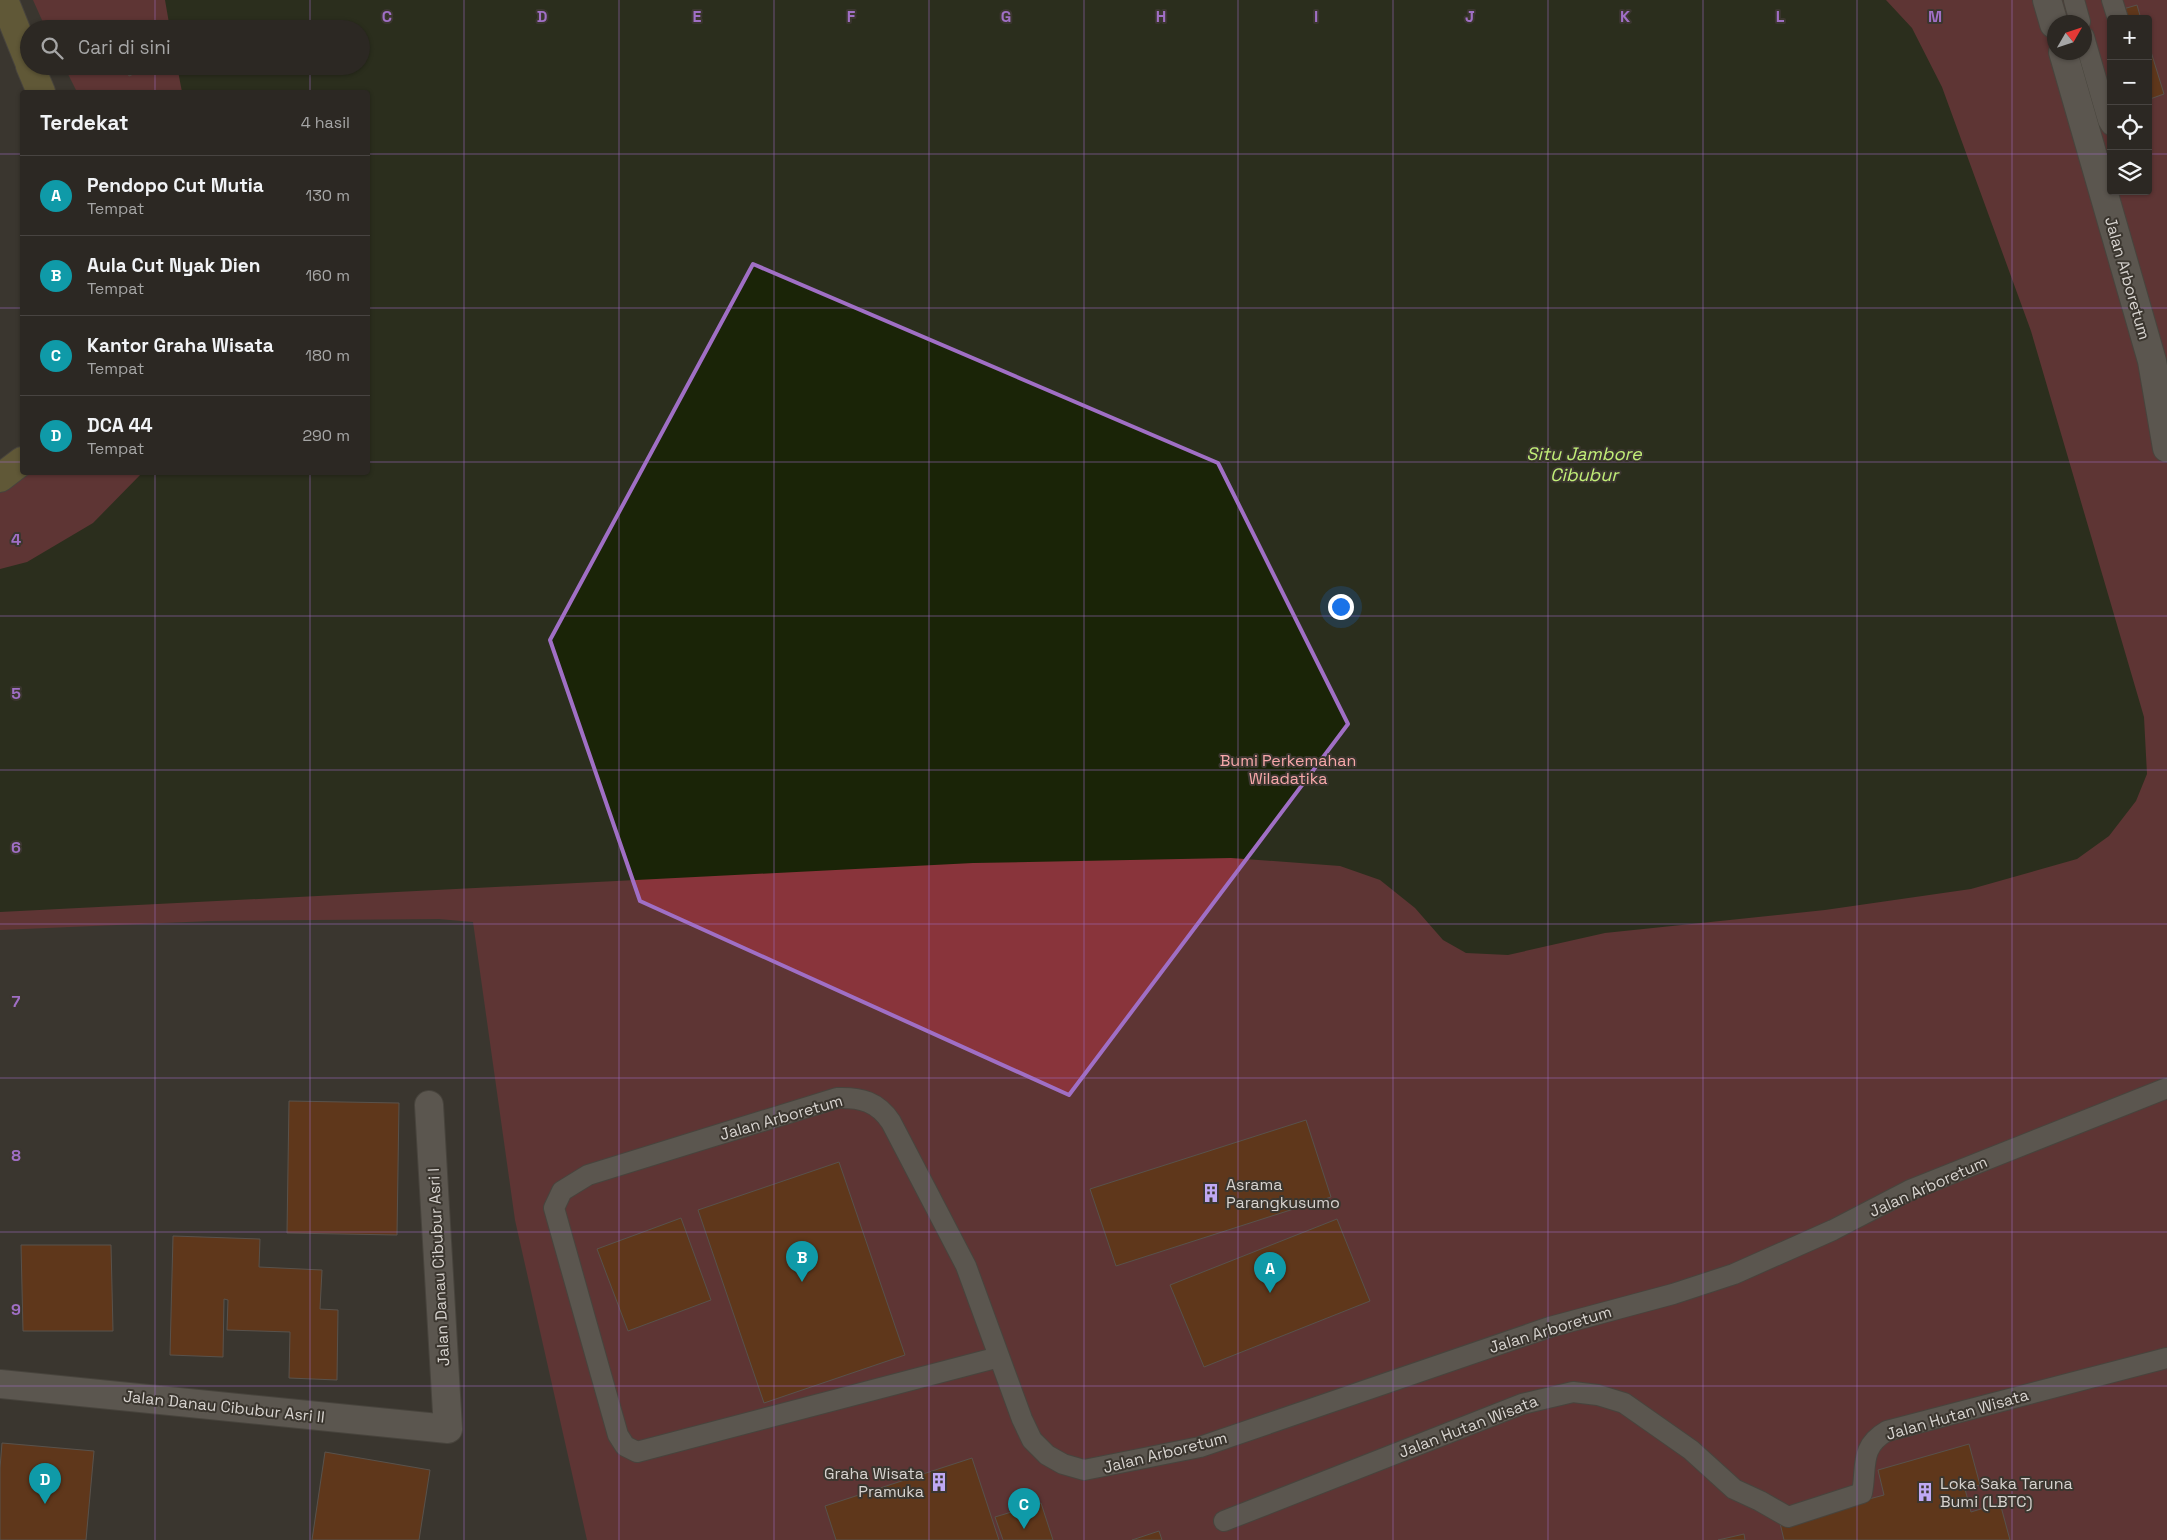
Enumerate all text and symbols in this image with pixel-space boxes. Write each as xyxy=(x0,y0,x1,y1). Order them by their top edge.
text: C xyxy=(382,6,392,27)
text: D xyxy=(537,6,547,27)
text: E xyxy=(693,6,702,27)
text: F xyxy=(847,6,856,27)
text: G xyxy=(1001,6,1011,27)
text: H xyxy=(1156,6,1166,27)
text: I xyxy=(1314,6,1318,27)
text: J xyxy=(1465,6,1475,27)
text: K xyxy=(1620,6,1630,27)
text: L xyxy=(1776,6,1785,27)
text: M xyxy=(1928,6,1942,27)
north arrow xyxy=(2047,15,2092,60)
map controls xyxy=(2107,15,2152,195)
button: + xyxy=(2107,15,2152,60)
search box xyxy=(20,20,370,75)
icon: search xyxy=(38,34,66,62)
text: Cari di sini xyxy=(78,35,171,60)
button: − xyxy=(2107,60,2152,105)
button: locate xyxy=(2107,105,2152,150)
text: Terdekat xyxy=(40,109,129,136)
text: 4 hasil xyxy=(301,112,350,133)
button: layers xyxy=(2107,150,2152,195)
text: Pendopo Cut Mutia xyxy=(87,173,264,198)
text: A xyxy=(51,185,61,206)
text: 130 m xyxy=(306,185,350,206)
text: Tempat xyxy=(87,198,144,219)
street label: Jalan Arboretum xyxy=(2100,214,2155,342)
text: Aula Cut Nyak Dien xyxy=(87,253,260,278)
text: B xyxy=(51,265,61,286)
text: 160 m xyxy=(305,265,350,286)
text: Tempat xyxy=(87,278,144,299)
text: Kantor Graha Wisata xyxy=(87,333,274,358)
text: C xyxy=(51,345,61,366)
text: 180 m xyxy=(305,345,350,366)
text: Tempat xyxy=(87,358,144,379)
text: DCA 44 xyxy=(87,413,153,438)
text: D xyxy=(51,425,61,446)
text: 290 m xyxy=(302,425,350,446)
text: Tempat xyxy=(87,438,144,459)
water label: Situ Jambore Cibubur xyxy=(1526,442,1643,486)
text: 4 xyxy=(11,529,21,550)
your location xyxy=(1328,594,1354,620)
text: 5 xyxy=(11,683,21,704)
park label: Bumi Perkemahan Wiladatika xyxy=(1220,750,1356,789)
text: 6 xyxy=(11,837,21,858)
text: 7 xyxy=(12,991,21,1012)
street label: Jalan Arboretum xyxy=(717,1090,845,1145)
text: 8 xyxy=(11,1145,21,1166)
street label: Jalan Arboretum xyxy=(1866,1151,1991,1222)
street label: Jalan Danau Cibubur Asri I xyxy=(423,1167,454,1367)
place label: Asrama Parangkusumo xyxy=(1226,1174,1340,1213)
building icon: Asrama Parangkusumo xyxy=(1200,1182,1222,1204)
pin: B xyxy=(786,1241,818,1282)
pin: A xyxy=(1254,1252,1286,1293)
text: 9 xyxy=(11,1299,21,1320)
street label: Jalan Arboretum xyxy=(1486,1301,1614,1358)
street label: Jalan Hutan Wisata xyxy=(1883,1384,2031,1445)
street label: Jalan Danau Cibubur Asri II xyxy=(122,1385,326,1428)
street label: Jalan Hutan Wisata xyxy=(1396,1390,1541,1463)
street label: Jalan Arboretum xyxy=(1101,1427,1229,1478)
pin: D xyxy=(29,1463,61,1504)
place label: Graha Wisata Pramuka xyxy=(824,1463,924,1502)
building icon: Graha Wisata Pramuka xyxy=(928,1471,950,1493)
place label: Loka Saka Taruna Bumi (LBTC) xyxy=(1940,1473,2073,1512)
building icon: Loka Saka Taruna Bumi (LBTC) xyxy=(1914,1481,1936,1503)
pin: C xyxy=(1008,1488,1040,1529)

